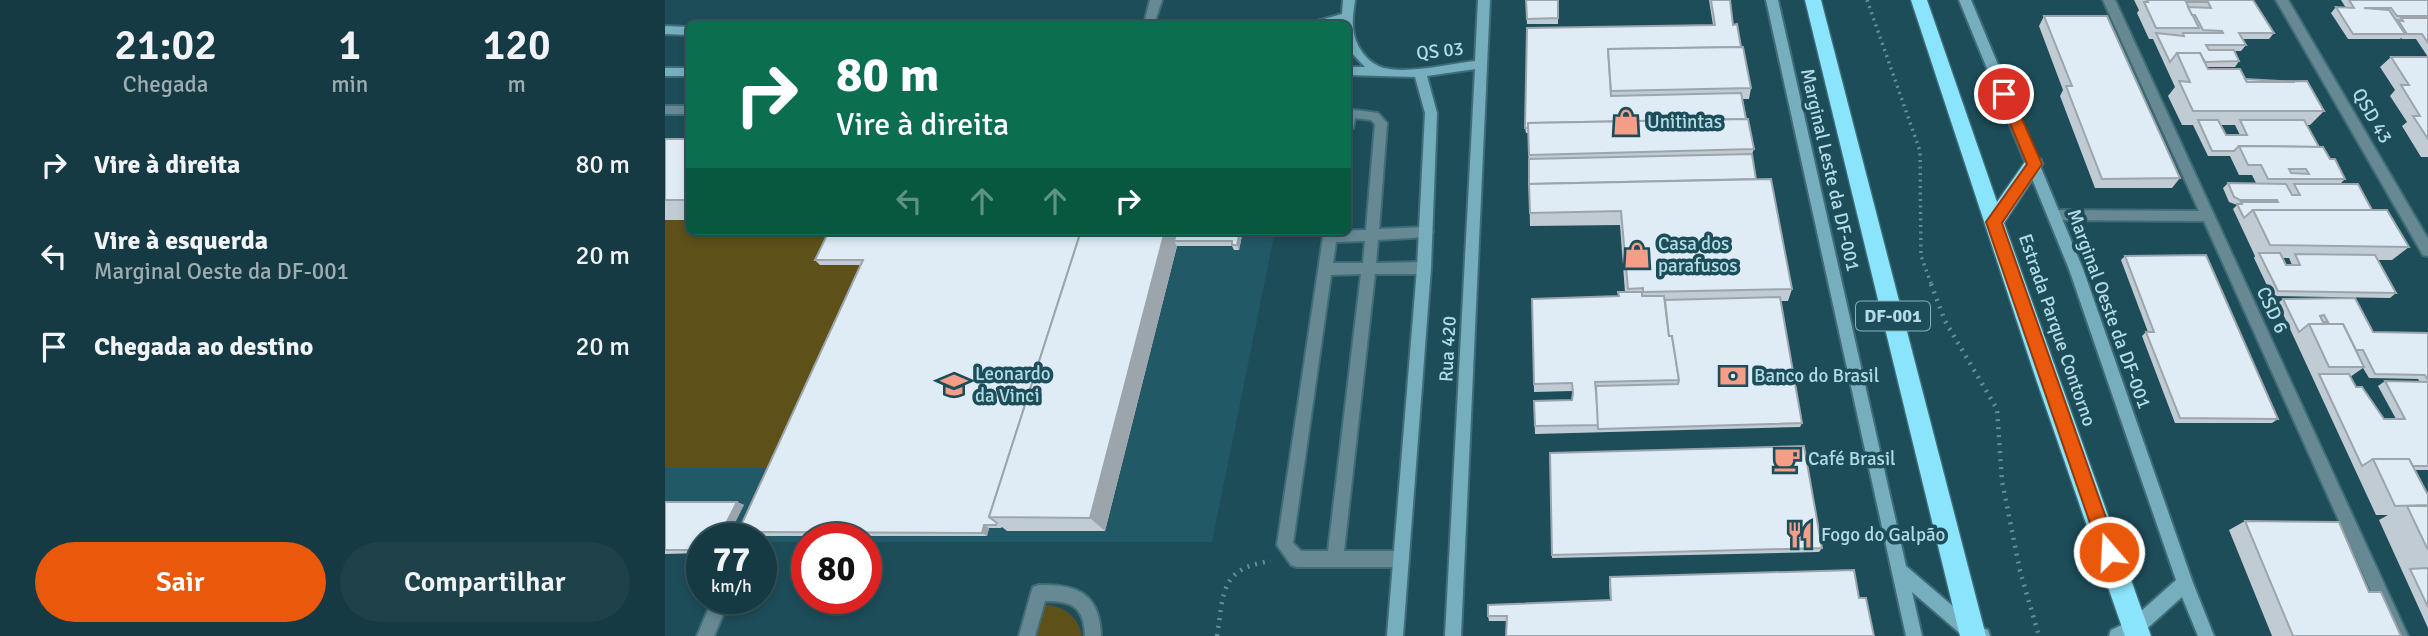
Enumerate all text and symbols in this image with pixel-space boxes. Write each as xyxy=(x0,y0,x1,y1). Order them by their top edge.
text: 21:02 xyxy=(114,20,217,71)
text: 1 xyxy=(338,20,361,71)
text: 120 xyxy=(483,20,551,71)
street label: QS 03 xyxy=(1415,37,1465,65)
text: 80 m xyxy=(836,45,939,105)
icon: right xyxy=(721,49,812,140)
pin xyxy=(1974,64,2034,124)
street label: Marginal Leste da DF-001 xyxy=(1795,66,1865,274)
text: Chegada xyxy=(123,70,208,99)
text: min xyxy=(331,70,368,99)
text: m xyxy=(507,70,526,99)
icon: arrive xyxy=(1985,75,2023,113)
street label: QSD 43 xyxy=(2347,84,2397,148)
text: Vire à direita xyxy=(836,105,1009,144)
shop icon: Unitintas xyxy=(1611,107,1641,137)
place label: Unitintas xyxy=(1647,110,1722,134)
icon: right xyxy=(35,146,73,184)
text: Vire à direita xyxy=(94,149,240,181)
text: 80 m xyxy=(575,149,630,181)
icon: left xyxy=(890,182,928,220)
icon: ahead xyxy=(963,182,1001,220)
icon: ahead xyxy=(1036,182,1074,220)
icon: right xyxy=(1109,182,1147,220)
street label: Marginal Oeste da DF-001 xyxy=(2062,206,2156,412)
text: Vire à esquerda xyxy=(94,225,268,257)
street label: Estrada Parque Contorno xyxy=(2013,231,2101,430)
place label: Casa dos parafusos xyxy=(1658,232,1737,278)
icon: left xyxy=(35,237,73,275)
text: 20 m xyxy=(575,240,630,272)
shop icon: Casa dos parafusos xyxy=(1622,240,1652,270)
text: Marginal Oeste da DF-001 xyxy=(94,257,349,286)
street label: CSD 6 xyxy=(2251,283,2293,337)
road number: DF-001 xyxy=(1856,302,1930,330)
street label: Rua 420 xyxy=(1434,315,1462,383)
icon: arrive xyxy=(35,328,73,366)
text: Chegada ao destino xyxy=(94,331,313,363)
text: 20 m xyxy=(575,331,630,363)
bank icon: Banco do Brasil xyxy=(1718,361,1748,391)
place label: Leonardo da Vinci xyxy=(975,362,1051,408)
place label: Banco do Brasil xyxy=(1754,364,1879,388)
school or university icon: Leonardo da Vinci xyxy=(939,370,969,400)
cafe icon: Café Brasil xyxy=(1772,444,1802,474)
place label: Café Brasil xyxy=(1808,447,1896,471)
position arrow xyxy=(2072,515,2146,589)
restaurant icon: Fogo do Galpão xyxy=(1785,520,1815,550)
speed limit sign: 80 xyxy=(791,523,882,614)
place label: Fogo do Galpão xyxy=(1821,523,1946,547)
text: 77 xyxy=(713,538,750,581)
button: Sair xyxy=(35,542,326,622)
button: Compartilhar xyxy=(340,542,630,622)
text: km/h xyxy=(711,575,752,597)

